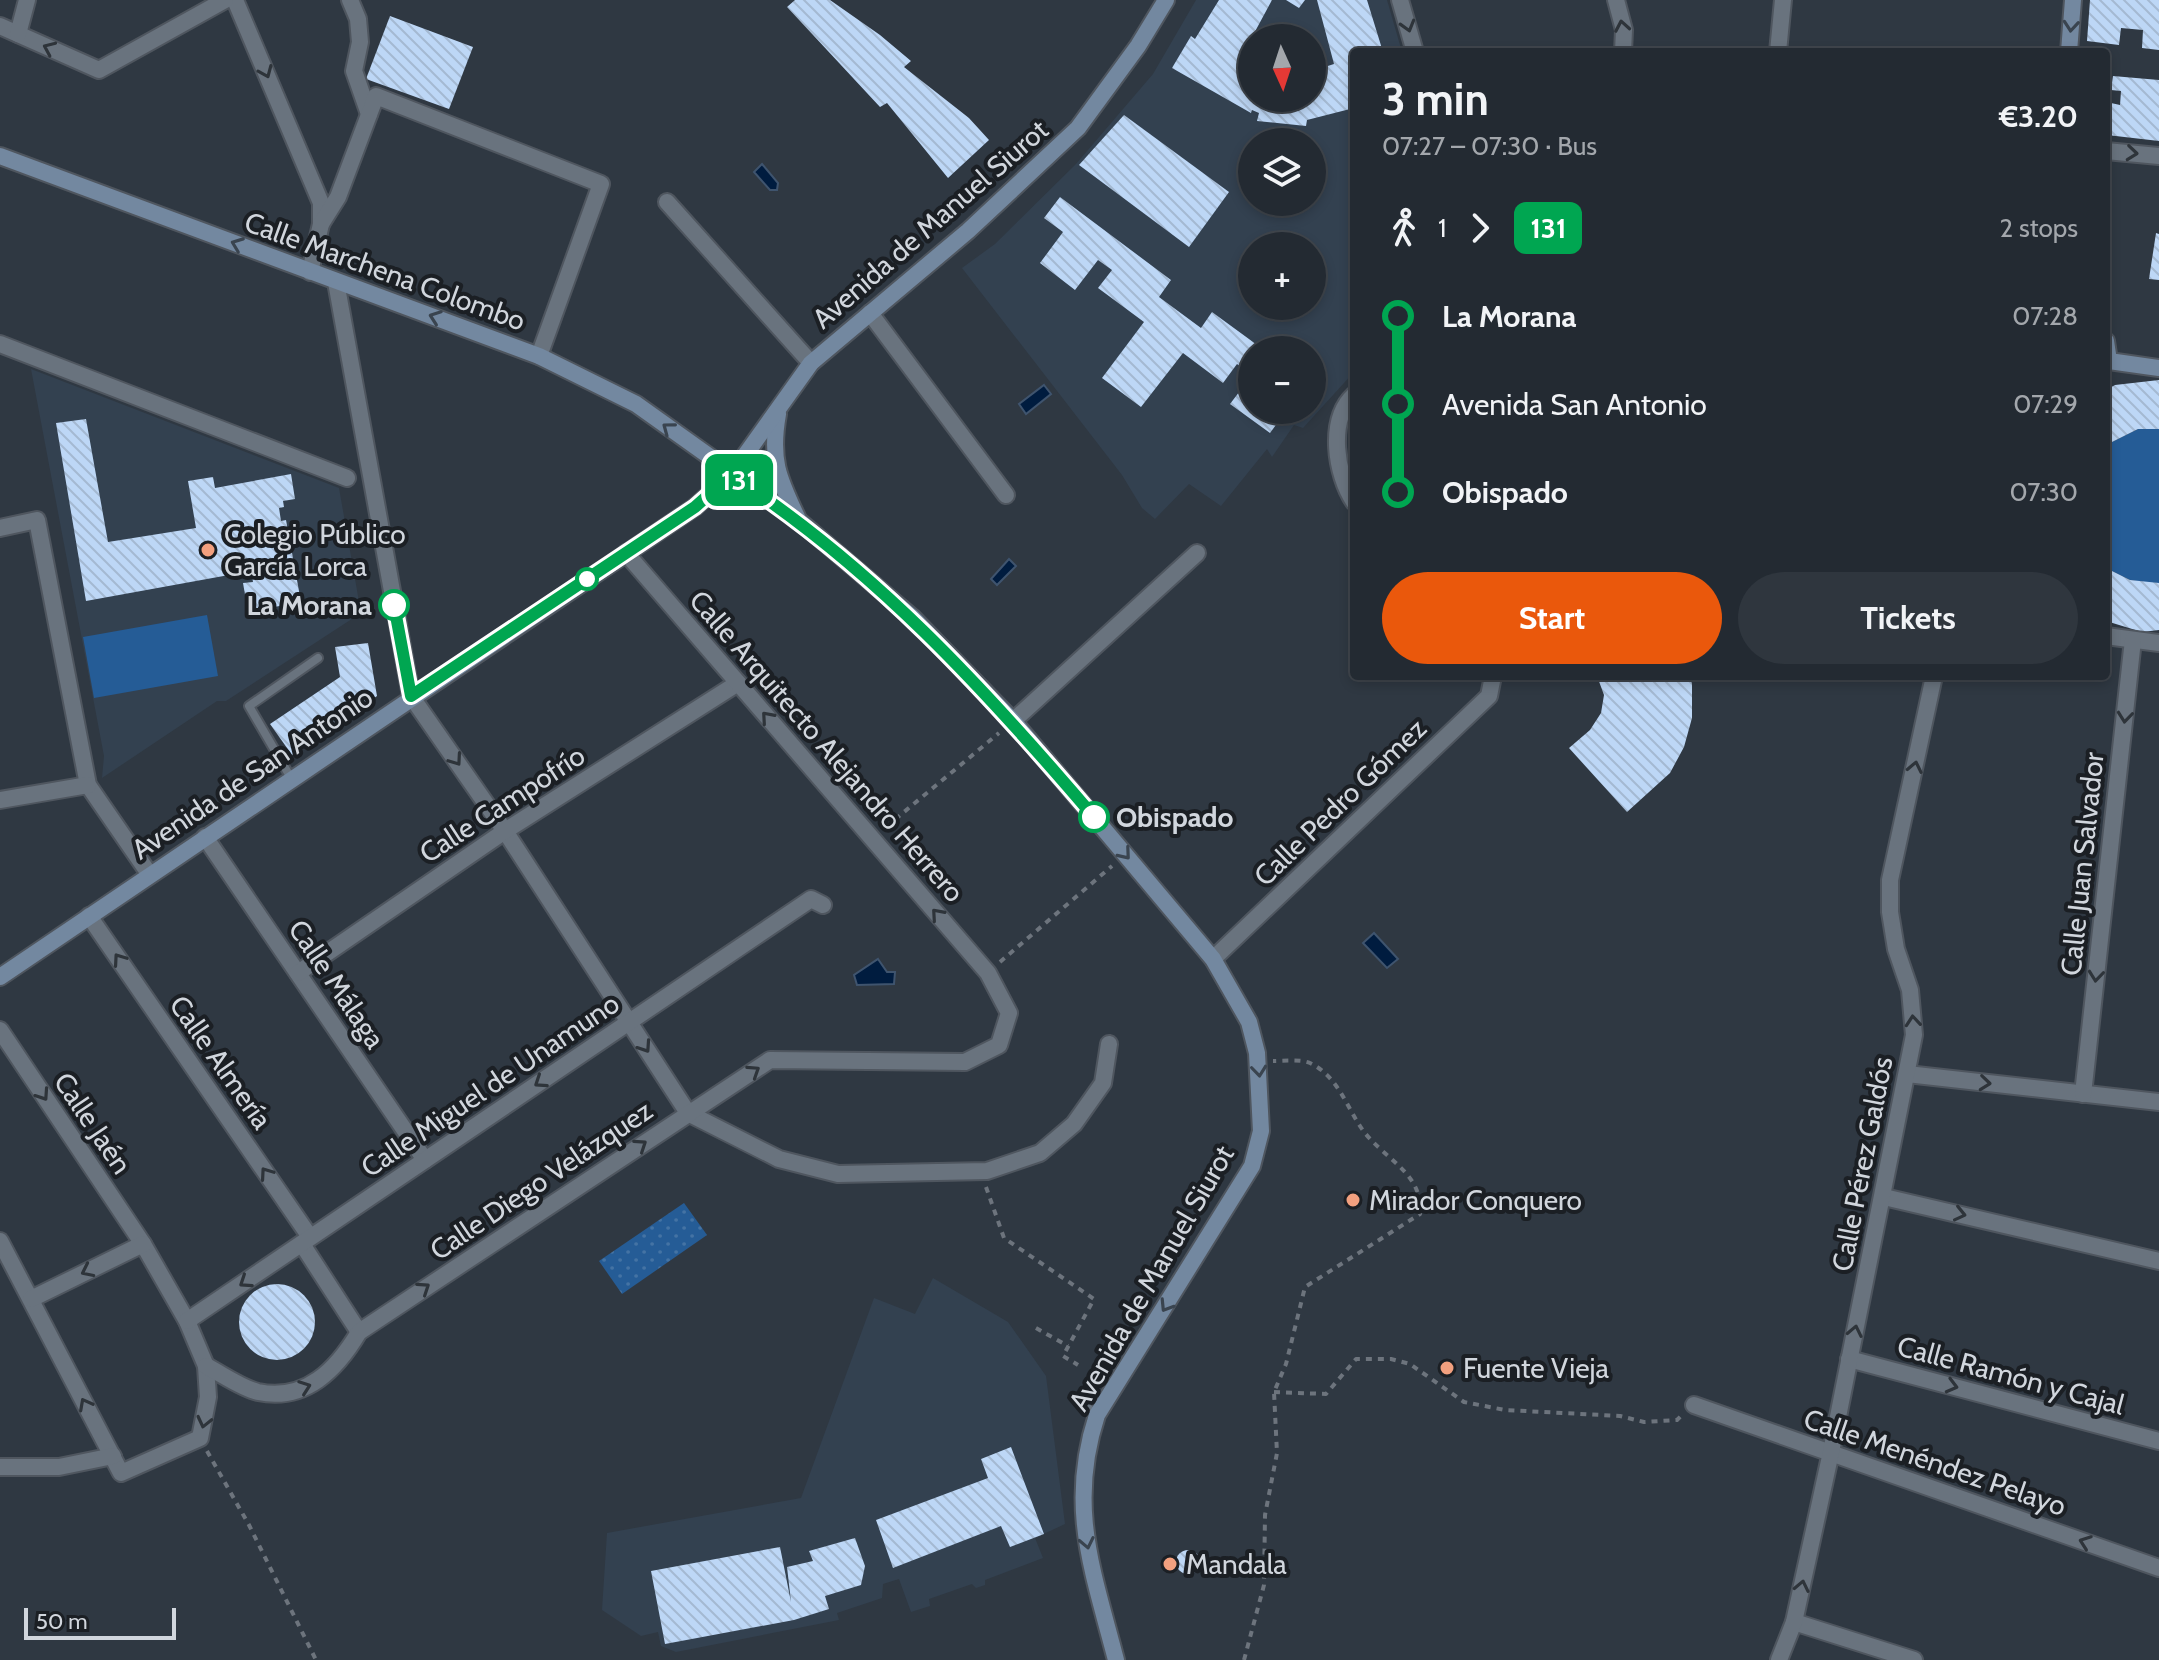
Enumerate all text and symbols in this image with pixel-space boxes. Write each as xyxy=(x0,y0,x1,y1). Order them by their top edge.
one-way arrow xyxy=(1398,19,1415,32)
one-way arrow xyxy=(1614,19,1631,32)
one-way arrow xyxy=(2063,20,2080,33)
north arrow xyxy=(1238,24,1326,112)
map controls xyxy=(1238,24,1326,424)
one-way arrow xyxy=(43,42,58,58)
one-way arrow xyxy=(256,64,272,78)
text: 3 min xyxy=(1382,73,1489,126)
text: €3.20 xyxy=(1999,98,2078,135)
street label: Avenida de Manuel Siurot xyxy=(805,113,1055,335)
button: layers xyxy=(1238,128,1326,216)
text: 07:27 – 07:30 · Bus xyxy=(1382,130,1597,162)
one-way arrow xyxy=(2126,145,2139,162)
street label: Calle Marchena Colombo xyxy=(240,204,530,338)
icon: walk xyxy=(1382,206,1426,250)
icon: forward xyxy=(1458,206,1502,250)
text: 131 xyxy=(1530,211,1566,245)
text: 1 xyxy=(1438,212,1446,244)
text: 2 stops xyxy=(2000,212,2078,244)
button: + xyxy=(1238,232,1326,320)
one-way arrow xyxy=(231,237,245,254)
text: La Morana xyxy=(1442,298,1577,335)
text: 07:28 xyxy=(2012,300,2078,332)
one-way arrow xyxy=(428,311,442,327)
button: − xyxy=(1238,336,1326,424)
text: Avenida San Antonio xyxy=(1442,386,1707,423)
text: 07:29 xyxy=(2013,388,2078,420)
one-way arrow xyxy=(663,424,677,438)
line badge: 131 xyxy=(693,454,785,506)
text: 131 xyxy=(721,463,757,497)
text: Obispado xyxy=(1442,474,1568,511)
text: 07:30 xyxy=(2009,476,2078,508)
place label: Colegio Público García Lorca xyxy=(224,517,406,583)
marker: Colegio Público García Lorca xyxy=(199,541,217,559)
unlabelled marker xyxy=(576,568,598,590)
button: Start xyxy=(1382,572,1722,664)
button: Tickets xyxy=(1738,572,2078,664)
street label: Calle Arquitecto Alejandro Herrero xyxy=(682,583,972,909)
place label: La Morana xyxy=(246,588,372,622)
marker: La Morana xyxy=(379,590,409,620)
street label: Avenida de San Antonio xyxy=(125,680,379,866)
one-way arrow xyxy=(763,711,777,726)
street label: Calle Pedro Gómez xyxy=(1247,711,1433,893)
one-way arrow xyxy=(2116,711,2133,724)
street label: Calle Campofrío xyxy=(413,738,591,870)
one-way arrow xyxy=(446,751,461,765)
street label: Calle Juan Salvador xyxy=(2053,751,2111,977)
one-way arrow xyxy=(1906,760,1923,774)
place label: Obispado xyxy=(1116,800,1234,834)
marker: Obispado xyxy=(1079,802,1109,832)
one-way arrow xyxy=(1115,845,1130,859)
one-way arrow xyxy=(932,908,947,923)
street label: Calle Málaga xyxy=(282,913,393,1055)
one-way arrow xyxy=(114,954,129,968)
one-way arrow xyxy=(2088,969,2105,982)
street label: Calle Miguel de Unamuno xyxy=(354,986,626,1184)
street label: Calle Almería xyxy=(163,989,280,1136)
one-way arrow xyxy=(1905,1014,1922,1027)
one-way arrow xyxy=(635,1039,650,1053)
street label: Calle Pérez Galdós xyxy=(1825,1054,1899,1274)
one-way arrow xyxy=(745,1065,759,1080)
one-way arrow xyxy=(1251,1065,1268,1078)
street label: Calle Jaén xyxy=(47,1066,139,1180)
one-way arrow xyxy=(535,1072,549,1087)
one-way arrow xyxy=(1978,1074,1991,1091)
one-way arrow xyxy=(34,1086,49,1100)
street label: Calle Diego Velázquez xyxy=(423,1093,659,1267)
street label: Avenida de Manuel Siurot xyxy=(1061,1139,1241,1417)
one-way arrow xyxy=(632,1140,647,1155)
one-way arrow xyxy=(261,1168,276,1182)
place label: Mirador Conquero xyxy=(1369,1183,1582,1217)
marker: Mirador Conquero xyxy=(1344,1191,1362,1209)
one-way arrow xyxy=(1953,1205,1967,1222)
one-way arrow xyxy=(80,1262,95,1277)
one-way arrow xyxy=(239,1272,254,1287)
one-way arrow xyxy=(416,1283,430,1298)
one-way arrow xyxy=(1161,1297,1176,1312)
one-way arrow xyxy=(1846,1325,1863,1339)
street label: Calle Ramón y Cajal xyxy=(1894,1328,2129,1422)
place label: Fuente Vieja xyxy=(1463,1351,1609,1385)
marker: Fuente Vieja xyxy=(1438,1359,1456,1377)
one-way arrow xyxy=(1944,1377,1958,1394)
one-way arrow xyxy=(297,1380,311,1397)
one-way arrow xyxy=(80,1397,95,1412)
street label: Calle Menéndez Pelayo xyxy=(1800,1401,2070,1523)
one-way arrow xyxy=(196,1415,213,1429)
one-way arrow xyxy=(1078,1536,1095,1550)
one-way arrow xyxy=(2079,1536,2093,1552)
place label: Mandala xyxy=(1186,1547,1287,1581)
marker: Mandala xyxy=(1161,1555,1179,1573)
one-way arrow xyxy=(1793,1579,1810,1593)
scale bar xyxy=(24,1604,176,1640)
text: 50 m xyxy=(36,1608,88,1635)

